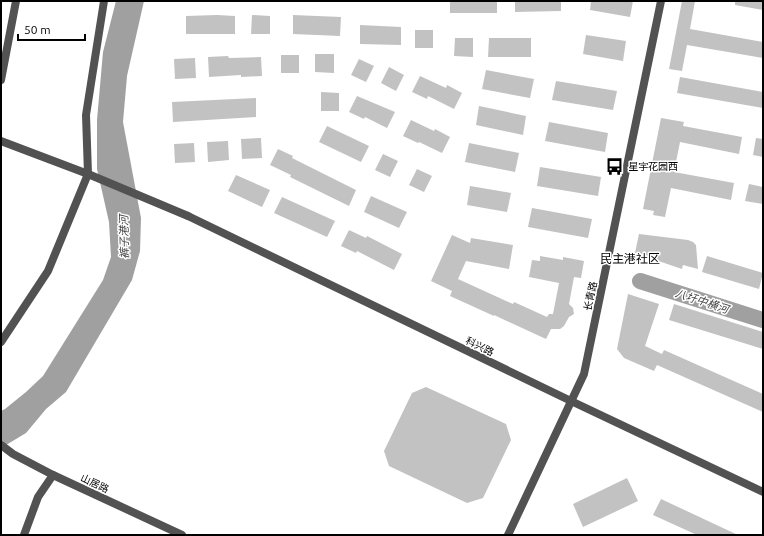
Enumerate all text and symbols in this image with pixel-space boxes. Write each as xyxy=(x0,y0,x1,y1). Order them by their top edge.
scale bar xyxy=(18,16,85,42)
text: 50 m xyxy=(24,23,51,36)
bus stop icon: 星宇花园西 xyxy=(605,156,625,176)
place label: 星宇花园西 xyxy=(628,161,678,172)
water label: 裤子港河 xyxy=(118,213,130,259)
district label: 民主港社区 xyxy=(600,252,660,265)
street label: 长青路 xyxy=(582,280,599,312)
water label: 八圩中横河 xyxy=(674,287,732,316)
street label: 科兴路 xyxy=(464,335,496,358)
street label: 山居路 xyxy=(79,472,111,495)

